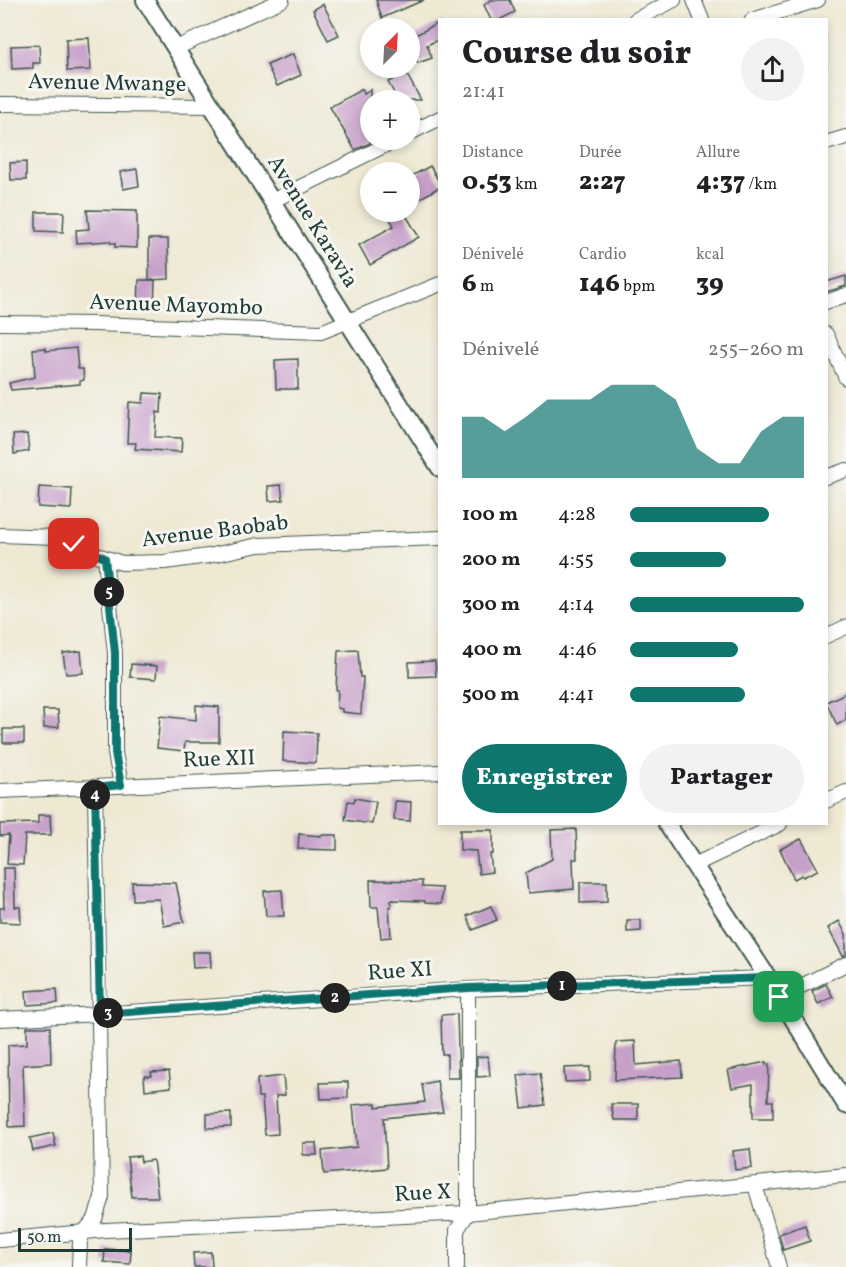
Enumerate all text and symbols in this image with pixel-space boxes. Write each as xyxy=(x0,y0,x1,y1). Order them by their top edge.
north arrow xyxy=(360,18,420,78)
map controls xyxy=(360,18,420,222)
text: Course du soir xyxy=(462,32,691,78)
button: share xyxy=(741,38,804,101)
street label: Avenue Mwange xyxy=(27,67,187,101)
text: 21:41 xyxy=(462,78,505,106)
button: + xyxy=(360,90,420,150)
text: Distance xyxy=(462,142,523,164)
text: Durée xyxy=(579,142,622,164)
text: Allure xyxy=(696,142,740,164)
street label: Avenue Karavia xyxy=(259,150,365,294)
button: − xyxy=(360,162,420,222)
text: 0.53 xyxy=(462,164,512,200)
text: 2:27 xyxy=(579,164,626,200)
text: 4:37 xyxy=(696,164,745,200)
text: km xyxy=(512,174,538,196)
text: /km xyxy=(745,174,777,196)
text: Dénivelé xyxy=(462,244,524,266)
text: Cardio xyxy=(579,244,626,266)
text: kcal xyxy=(696,244,724,266)
text: 6 xyxy=(462,266,477,302)
text: 146 xyxy=(579,266,620,302)
text: 39 xyxy=(696,266,724,302)
text: m xyxy=(477,276,494,298)
text: bpm xyxy=(620,276,655,298)
street label: Avenue Mayombo xyxy=(89,287,263,325)
text: Dénivelé xyxy=(462,336,539,364)
text: 255–260 m xyxy=(708,336,804,364)
text: 100 m xyxy=(462,501,518,529)
text: 4:28 xyxy=(558,501,596,529)
street label: Avenue Baobab xyxy=(140,508,290,556)
pin xyxy=(48,518,99,569)
icon: check xyxy=(57,527,90,560)
text: 200 m xyxy=(462,546,520,574)
text: 4:55 xyxy=(558,546,594,574)
pin: 5 xyxy=(94,577,124,607)
text: 5 xyxy=(105,581,113,603)
text: 300 m xyxy=(462,591,520,619)
text: 4:14 xyxy=(558,591,594,619)
text: 400 m xyxy=(462,636,522,664)
text: 4:46 xyxy=(558,636,597,664)
text: 500 m xyxy=(462,681,520,709)
text: 4:41 xyxy=(558,681,594,709)
street label: Rue XII xyxy=(182,743,256,777)
button: Enregistrer xyxy=(462,744,627,813)
button: Partager xyxy=(639,744,804,813)
pin: 4 xyxy=(80,780,110,810)
text: 4 xyxy=(90,784,100,806)
street label: Rue XI xyxy=(367,954,433,990)
pin: 1 xyxy=(547,971,577,1001)
pin xyxy=(753,971,804,1022)
text: 1 xyxy=(559,975,565,997)
icon: arrive xyxy=(762,980,795,1013)
pin: 2 xyxy=(320,983,350,1013)
text: 2 xyxy=(331,987,339,1009)
pin: 3 xyxy=(93,998,123,1028)
text: 3 xyxy=(104,1002,112,1024)
street label: Rue X xyxy=(394,1177,452,1211)
scale bar xyxy=(18,1225,132,1252)
text: 50 m xyxy=(27,1227,61,1249)

